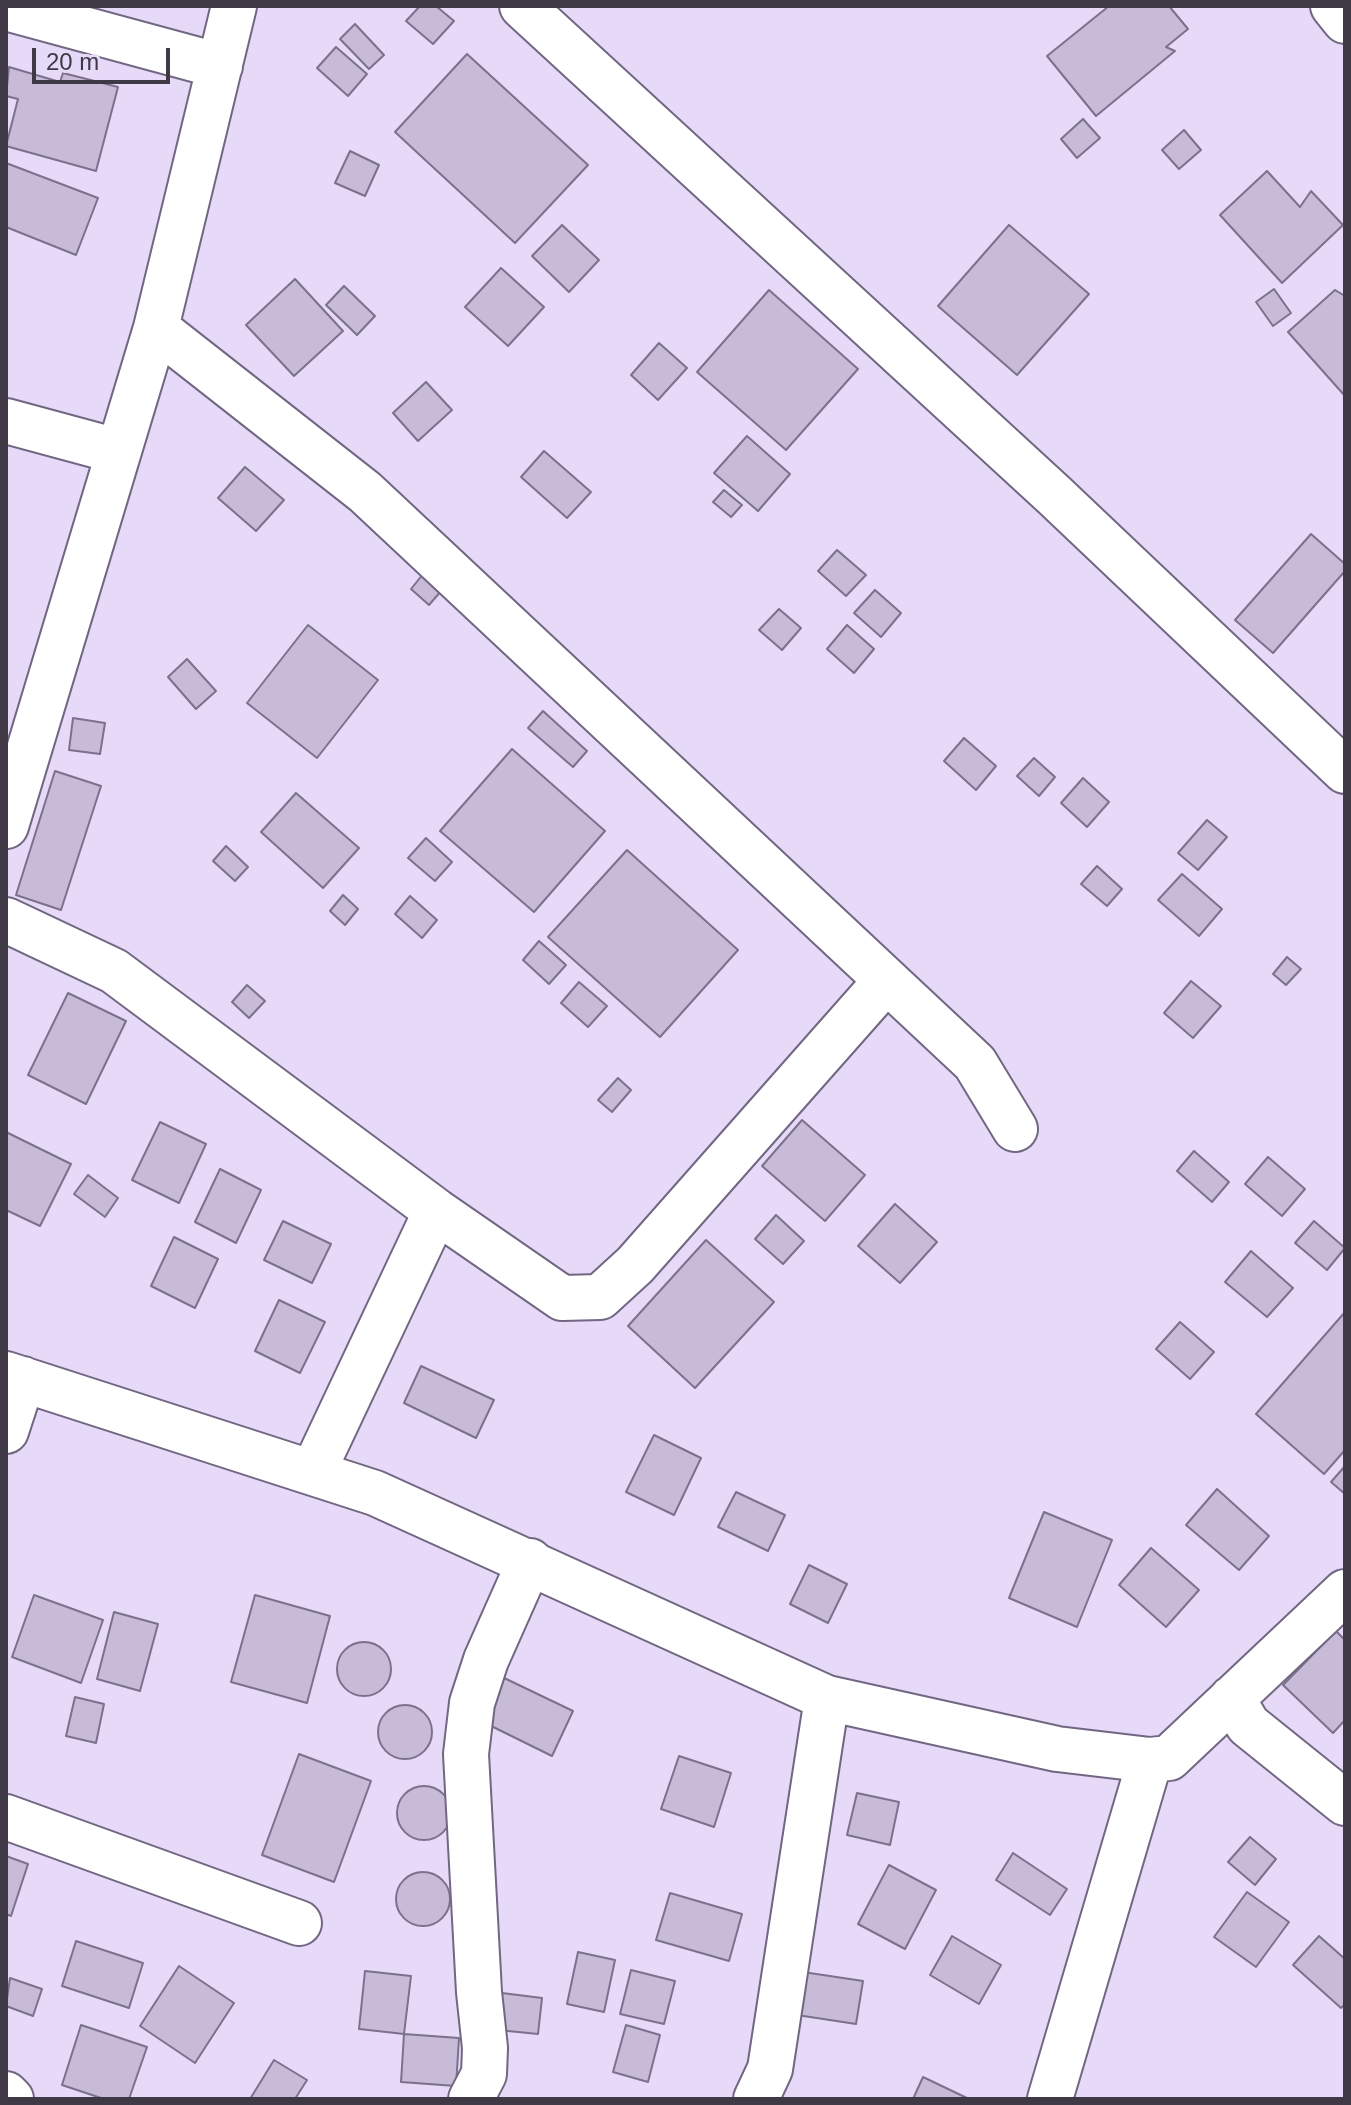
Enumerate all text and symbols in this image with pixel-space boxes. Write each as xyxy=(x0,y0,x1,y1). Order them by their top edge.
scale bar xyxy=(36,32,174,82)
text: 20 m xyxy=(46,48,99,75)

